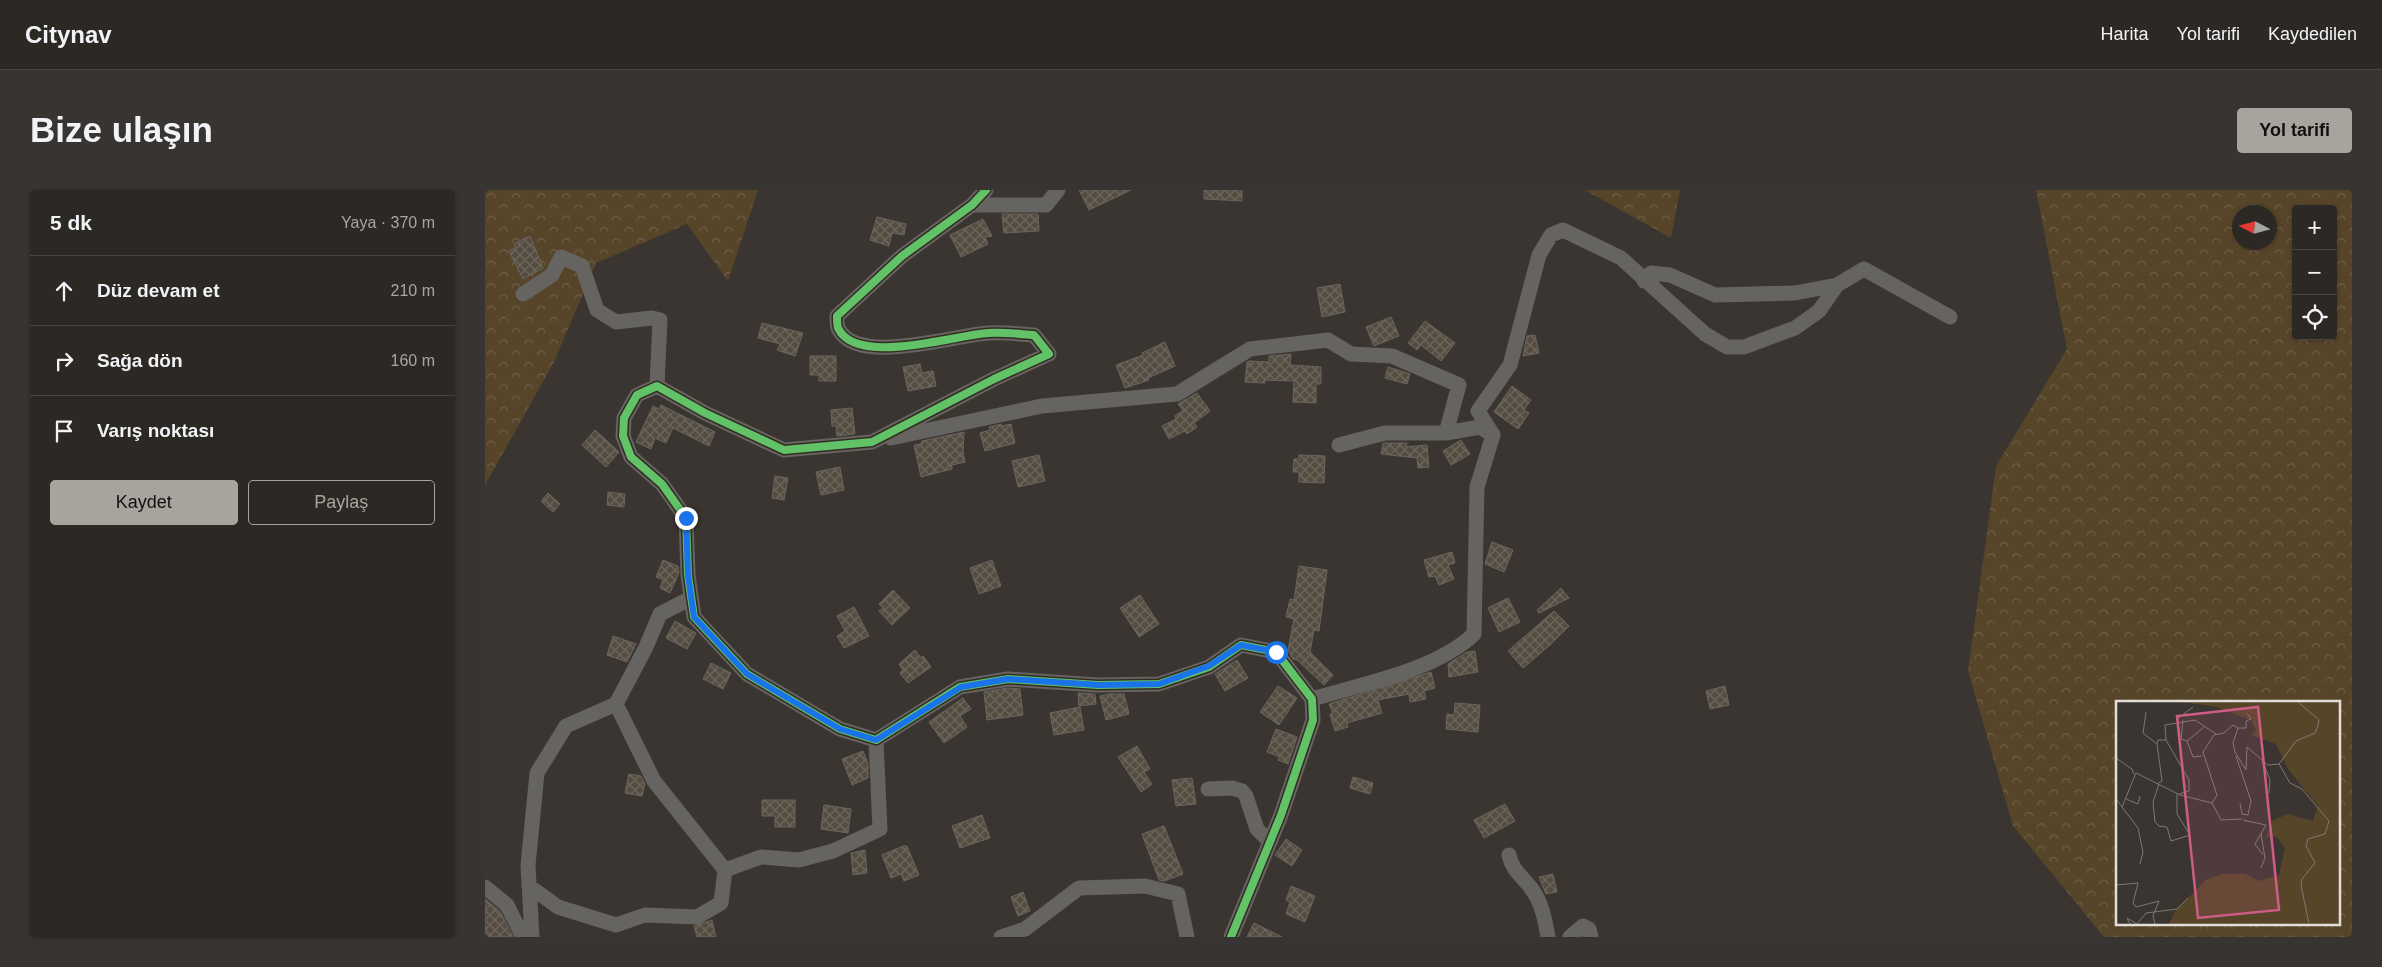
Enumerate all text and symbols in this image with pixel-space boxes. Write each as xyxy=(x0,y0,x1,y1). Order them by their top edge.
text: Citynav xyxy=(25,21,112,48)
text: Harita xyxy=(2101,24,2149,44)
text: Yol tarifi xyxy=(2177,24,2240,44)
text: Kaydedilen xyxy=(2268,24,2357,44)
button: Yol tarifi xyxy=(2237,108,2352,153)
text: Bize ulaşın xyxy=(30,110,213,149)
north arrow xyxy=(2232,205,2277,250)
map controls xyxy=(2292,205,2337,340)
button: + xyxy=(2292,205,2337,250)
text: 5 dk xyxy=(50,211,92,234)
text: Yaya · 370 m xyxy=(341,214,435,231)
button: − xyxy=(2292,250,2337,295)
icon: ahead xyxy=(50,277,78,305)
text: Düz devam et xyxy=(97,280,219,301)
text: 210 m xyxy=(391,282,435,299)
button: locate xyxy=(2292,295,2337,340)
icon: right xyxy=(50,347,78,375)
text: Sağa dön xyxy=(97,350,183,371)
text: 160 m xyxy=(391,352,435,369)
icon: arrive xyxy=(50,417,78,445)
text: Varış noktası xyxy=(97,420,214,441)
button: Kaydet xyxy=(50,480,238,525)
button: Paylaş xyxy=(248,480,435,525)
route end xyxy=(675,507,698,530)
route start xyxy=(1265,641,1288,664)
inset map xyxy=(2116,701,2339,924)

